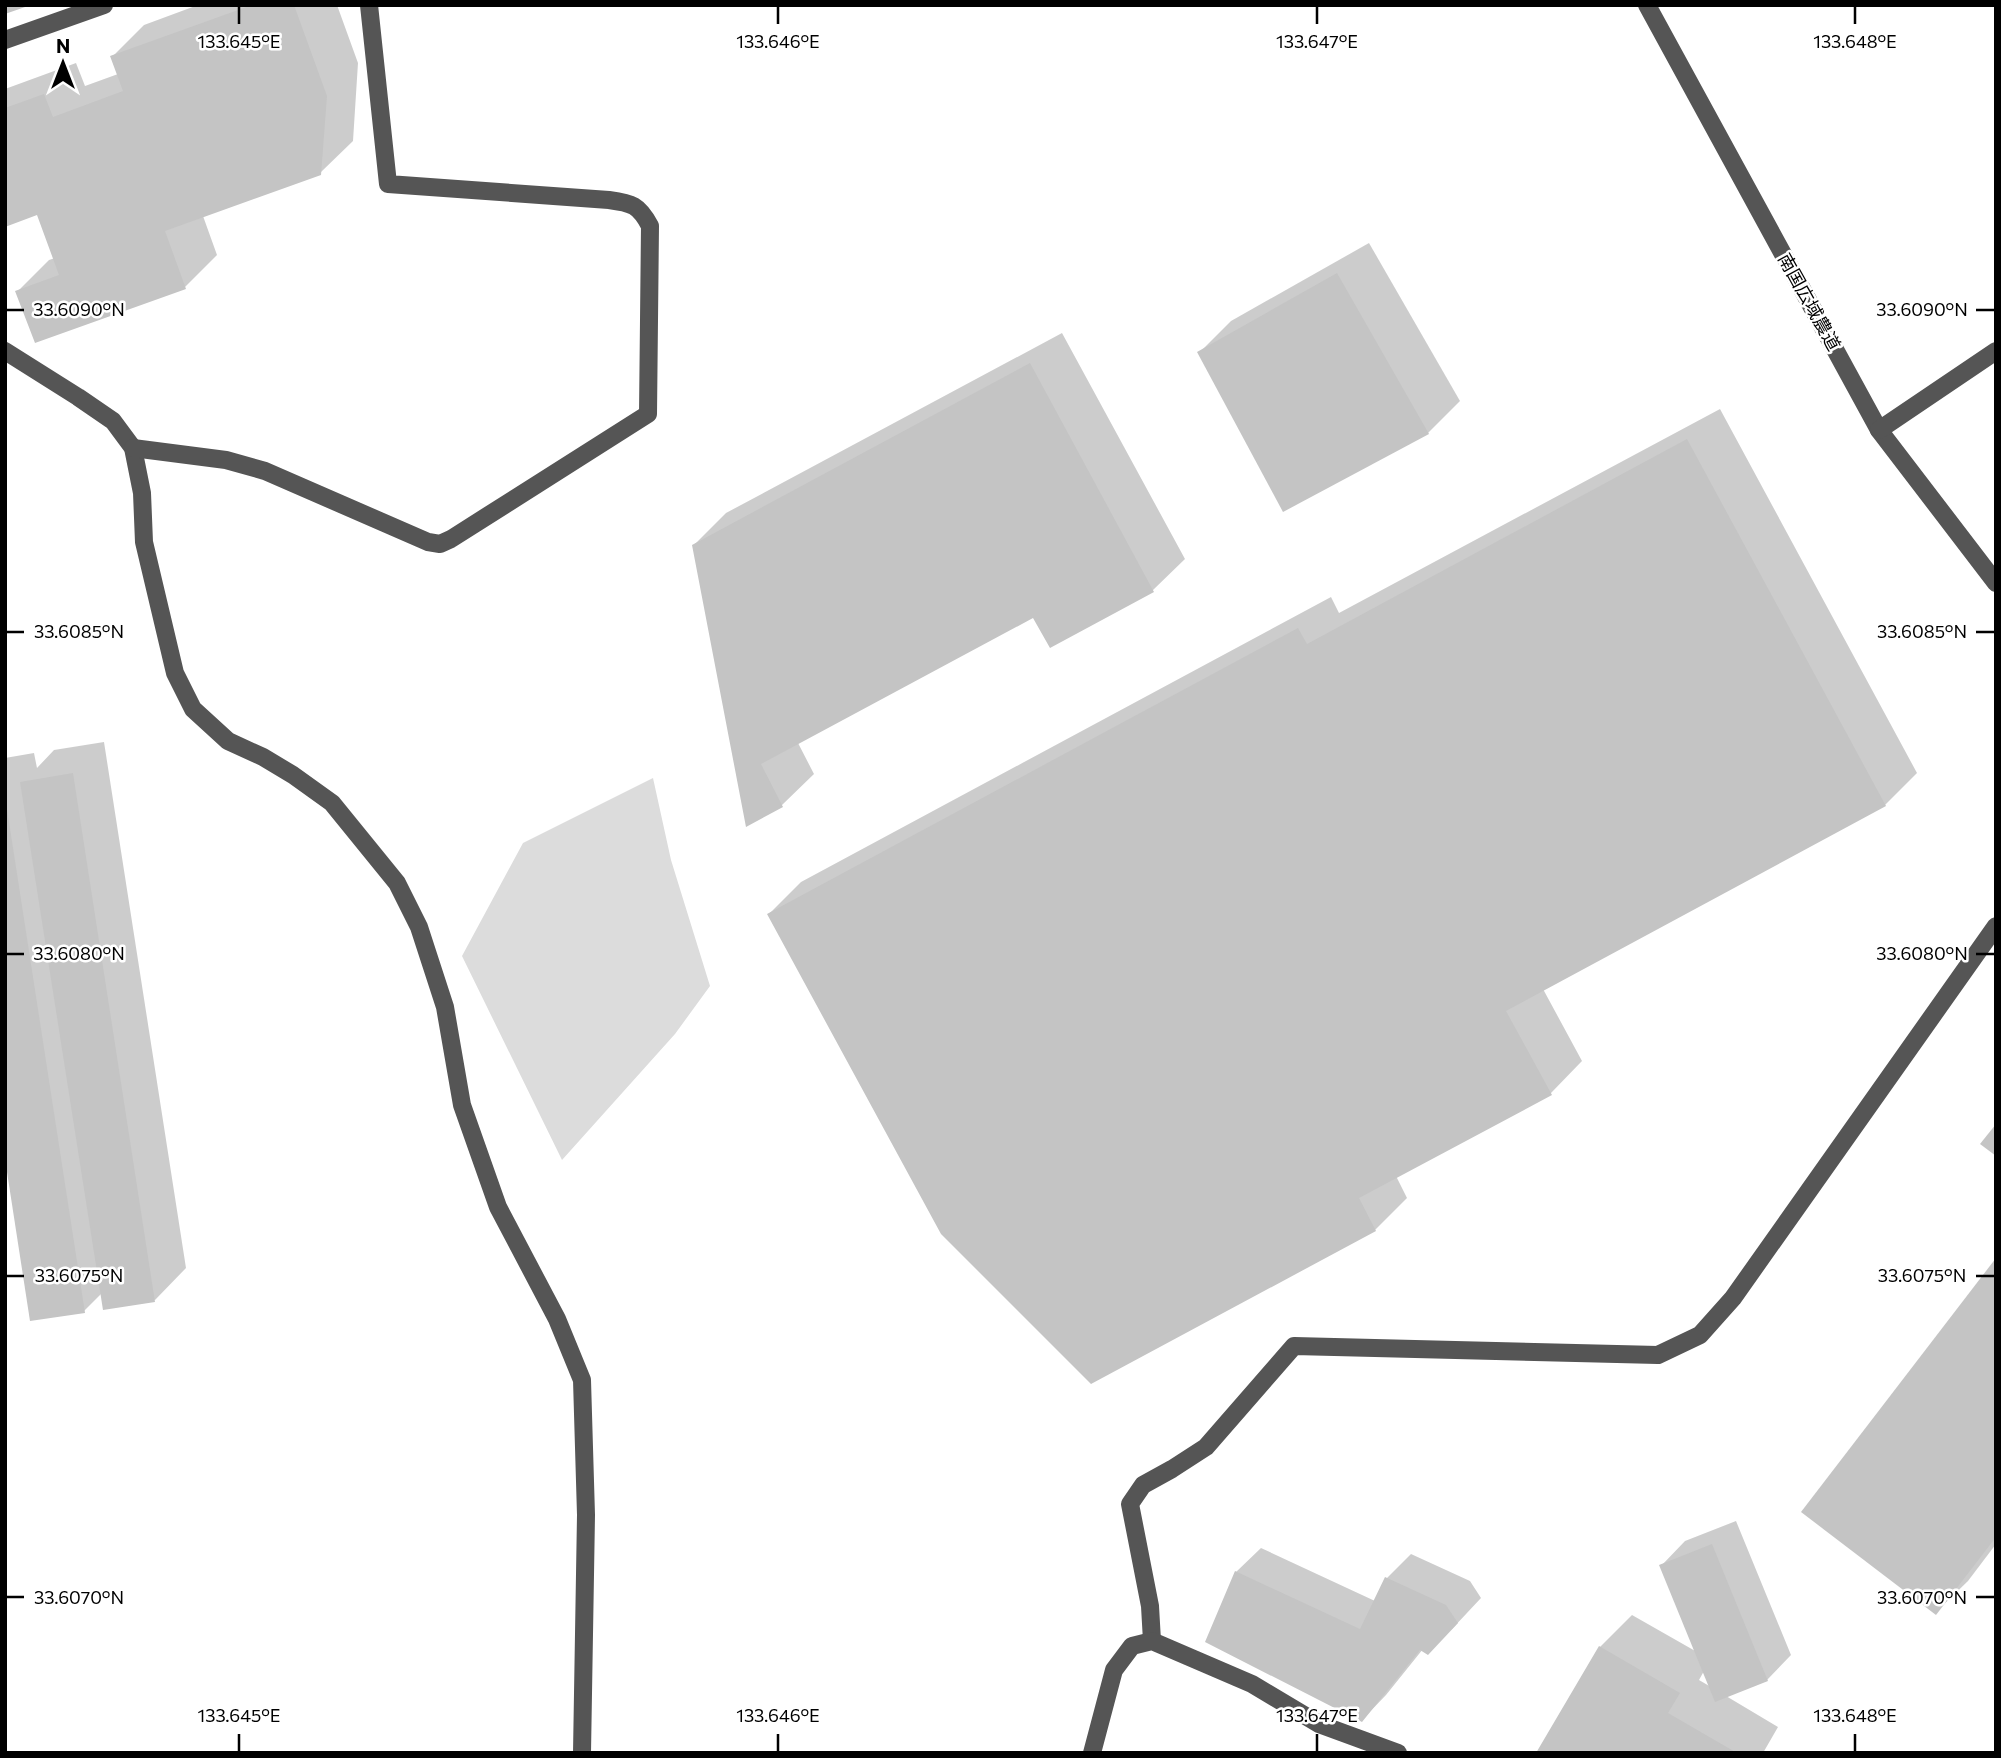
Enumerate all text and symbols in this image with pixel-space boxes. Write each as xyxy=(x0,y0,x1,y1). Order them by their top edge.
north arrow xyxy=(28,28,98,98)
text: 133.645°E xyxy=(197,30,281,52)
text: 133.646°E xyxy=(736,30,820,52)
text: 133.647°E xyxy=(1276,30,1358,52)
text: 133.648°E xyxy=(1813,30,1897,52)
text: N xyxy=(56,34,70,57)
street label: 南国広域農道 xyxy=(1774,249,1846,354)
text: 33.6090°N xyxy=(33,298,125,320)
text: 33.6090°N xyxy=(1876,298,1968,320)
text: 33.6085°N xyxy=(34,620,124,642)
text: 33.6085°N xyxy=(1877,620,1967,642)
text: 33.6080°N xyxy=(33,942,125,964)
text: 33.6080°N xyxy=(1876,942,1968,964)
text: 33.6075°N xyxy=(35,1264,123,1286)
text: 33.6075°N xyxy=(1878,1264,1966,1286)
text: 33.6070°N xyxy=(34,1586,124,1608)
text: 33.6070°N xyxy=(1877,1586,1967,1608)
text: 133.645°E xyxy=(197,1704,281,1726)
text: 133.646°E xyxy=(736,1704,820,1726)
text: 133.647°E xyxy=(1276,1704,1358,1726)
text: 133.648°E xyxy=(1813,1704,1897,1726)

